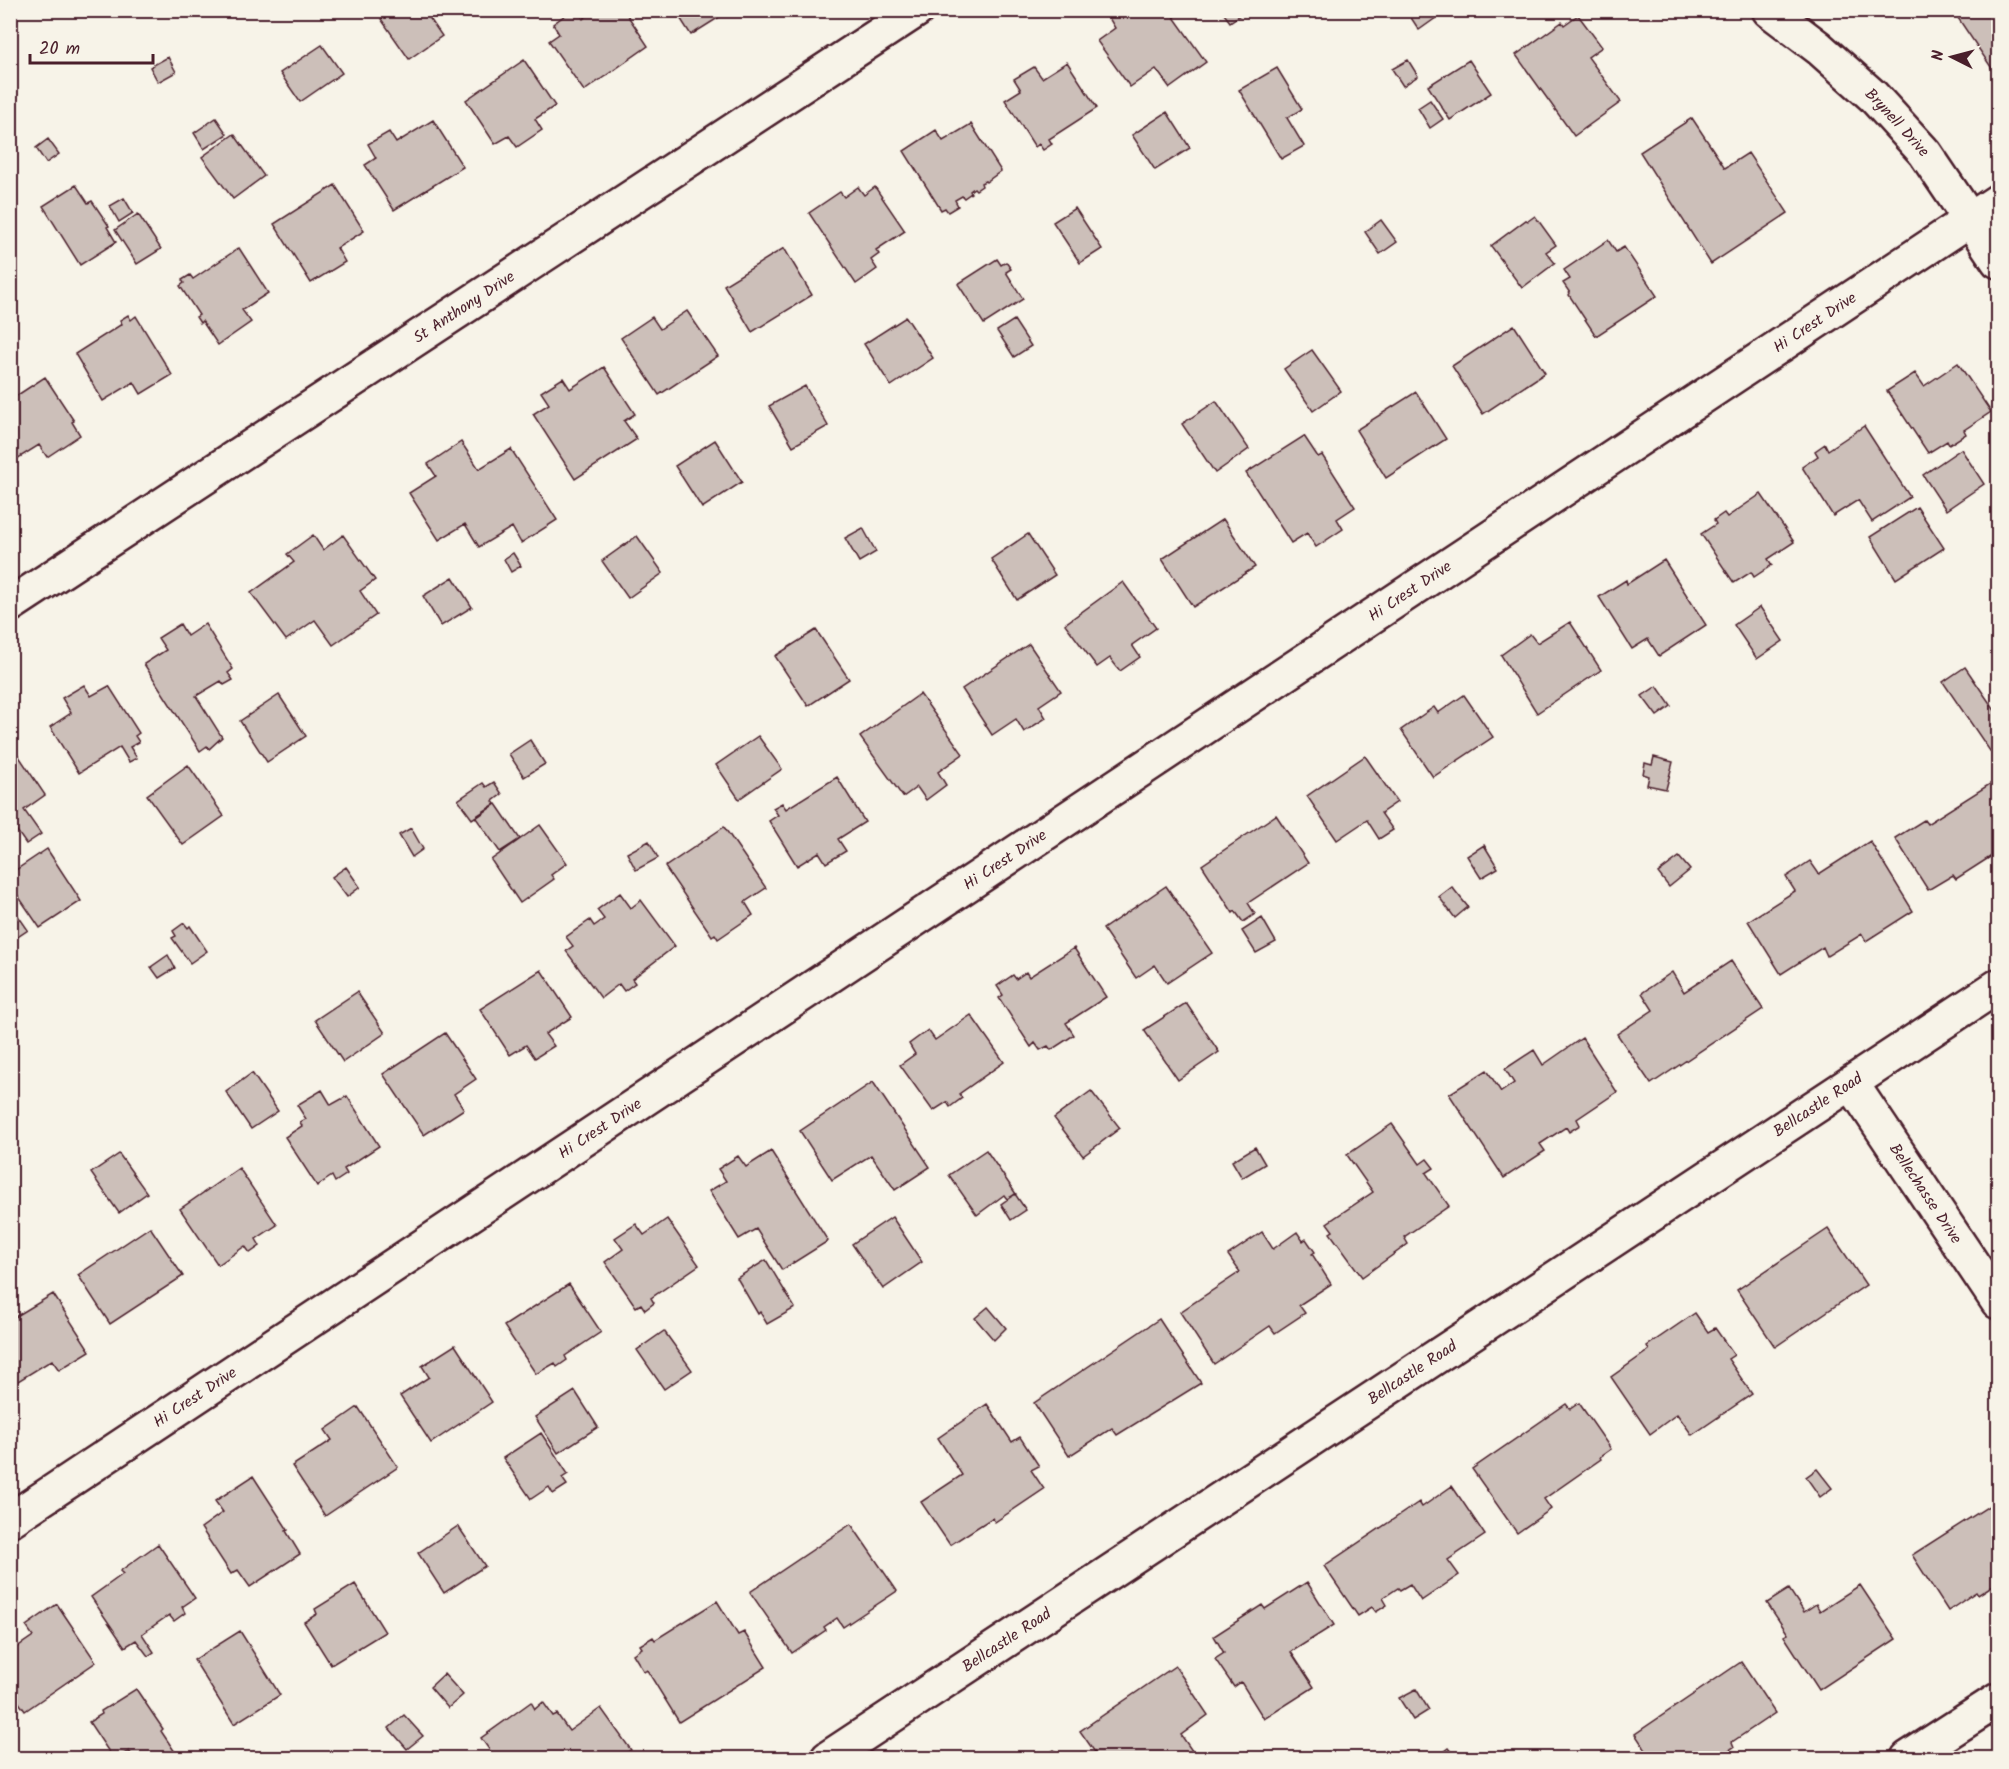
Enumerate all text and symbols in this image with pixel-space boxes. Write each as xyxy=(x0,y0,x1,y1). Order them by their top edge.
scale bar xyxy=(30,27,153,65)
north arrow xyxy=(1922,27,1982,87)
text: 20 m xyxy=(39,35,80,64)
text: N xyxy=(1926,49,1952,62)
street label: Brynell Drive xyxy=(1859,82,1936,163)
street label: St Anthony Drive xyxy=(408,265,520,350)
street label: Hi Crest Drive xyxy=(1768,286,1862,359)
street label: Hi Crest Drive xyxy=(1363,554,1457,628)
street label: Hi Crest Drive xyxy=(958,823,1052,897)
street label: Bellcastle Road xyxy=(1768,1066,1868,1143)
street label: Hi Crest Drive xyxy=(553,1092,647,1166)
street label: Bellechasse Drive xyxy=(1883,1138,1968,1249)
street label: Bellcastle Road xyxy=(1363,1333,1463,1411)
street label: Hi Crest Drive xyxy=(148,1360,242,1434)
street label: Bellcastle Road xyxy=(957,1601,1057,1679)

